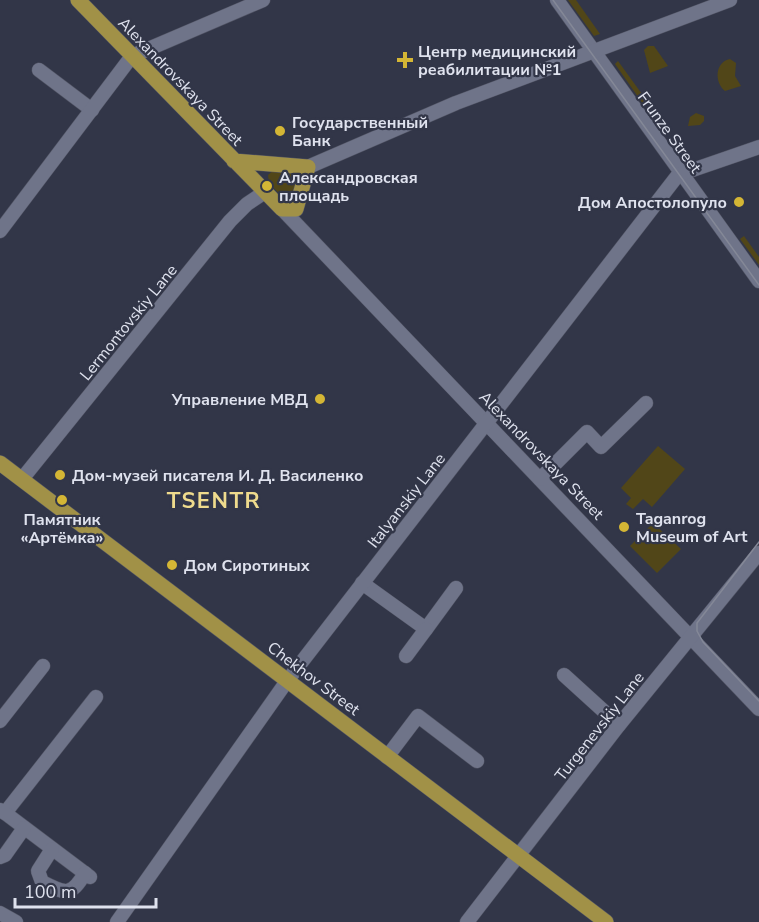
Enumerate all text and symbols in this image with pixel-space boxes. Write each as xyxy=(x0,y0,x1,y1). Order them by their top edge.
street label: Alexandrovskaya Street xyxy=(113,13,248,151)
place label: Центр медицинский реабилитации №1 xyxy=(418,41,576,81)
marker: Центр медицинский реабилитации №1 xyxy=(396,51,414,69)
street label: Frunze Street xyxy=(632,87,707,178)
place label: Государственный Банк xyxy=(292,112,428,152)
marker: Государственный Банк xyxy=(273,124,287,138)
place label: Александровская площадь xyxy=(279,167,418,207)
marker: Александровская площадь xyxy=(260,179,274,193)
place label: Дом Апостолопуло xyxy=(578,192,727,214)
marker: Дом Апостолопуло xyxy=(732,195,746,209)
street label: Lermontovskiy Lane xyxy=(75,260,182,385)
street label: Alexandrovskaya Street xyxy=(474,387,609,525)
place label: Управление МВД xyxy=(171,389,308,411)
marker: Управление МВД xyxy=(313,392,327,406)
street label: Italyanskiy Lane xyxy=(363,449,451,553)
place label: Дом-музей писателя И. Д. Василенко xyxy=(72,465,363,487)
marker: Дом-музей писателя И. Д. Василенко xyxy=(53,468,67,482)
district label: TSENTR xyxy=(167,486,261,516)
marker: Памятник «Артёмка» xyxy=(55,493,69,507)
place label: Taganrog Museum of Art xyxy=(636,508,748,548)
place label: Памятник «Артёмка» xyxy=(21,509,103,549)
marker: Taganrog Museum of Art xyxy=(617,520,631,534)
place label: Дом Сиротиных xyxy=(184,555,310,577)
marker: Дом Сиротиных xyxy=(165,558,179,572)
street label: Chekhov Street xyxy=(263,637,364,721)
street label: Turgenevskiy Lane xyxy=(550,667,649,786)
scale bar xyxy=(15,871,156,909)
text: 100 m xyxy=(24,880,76,904)

